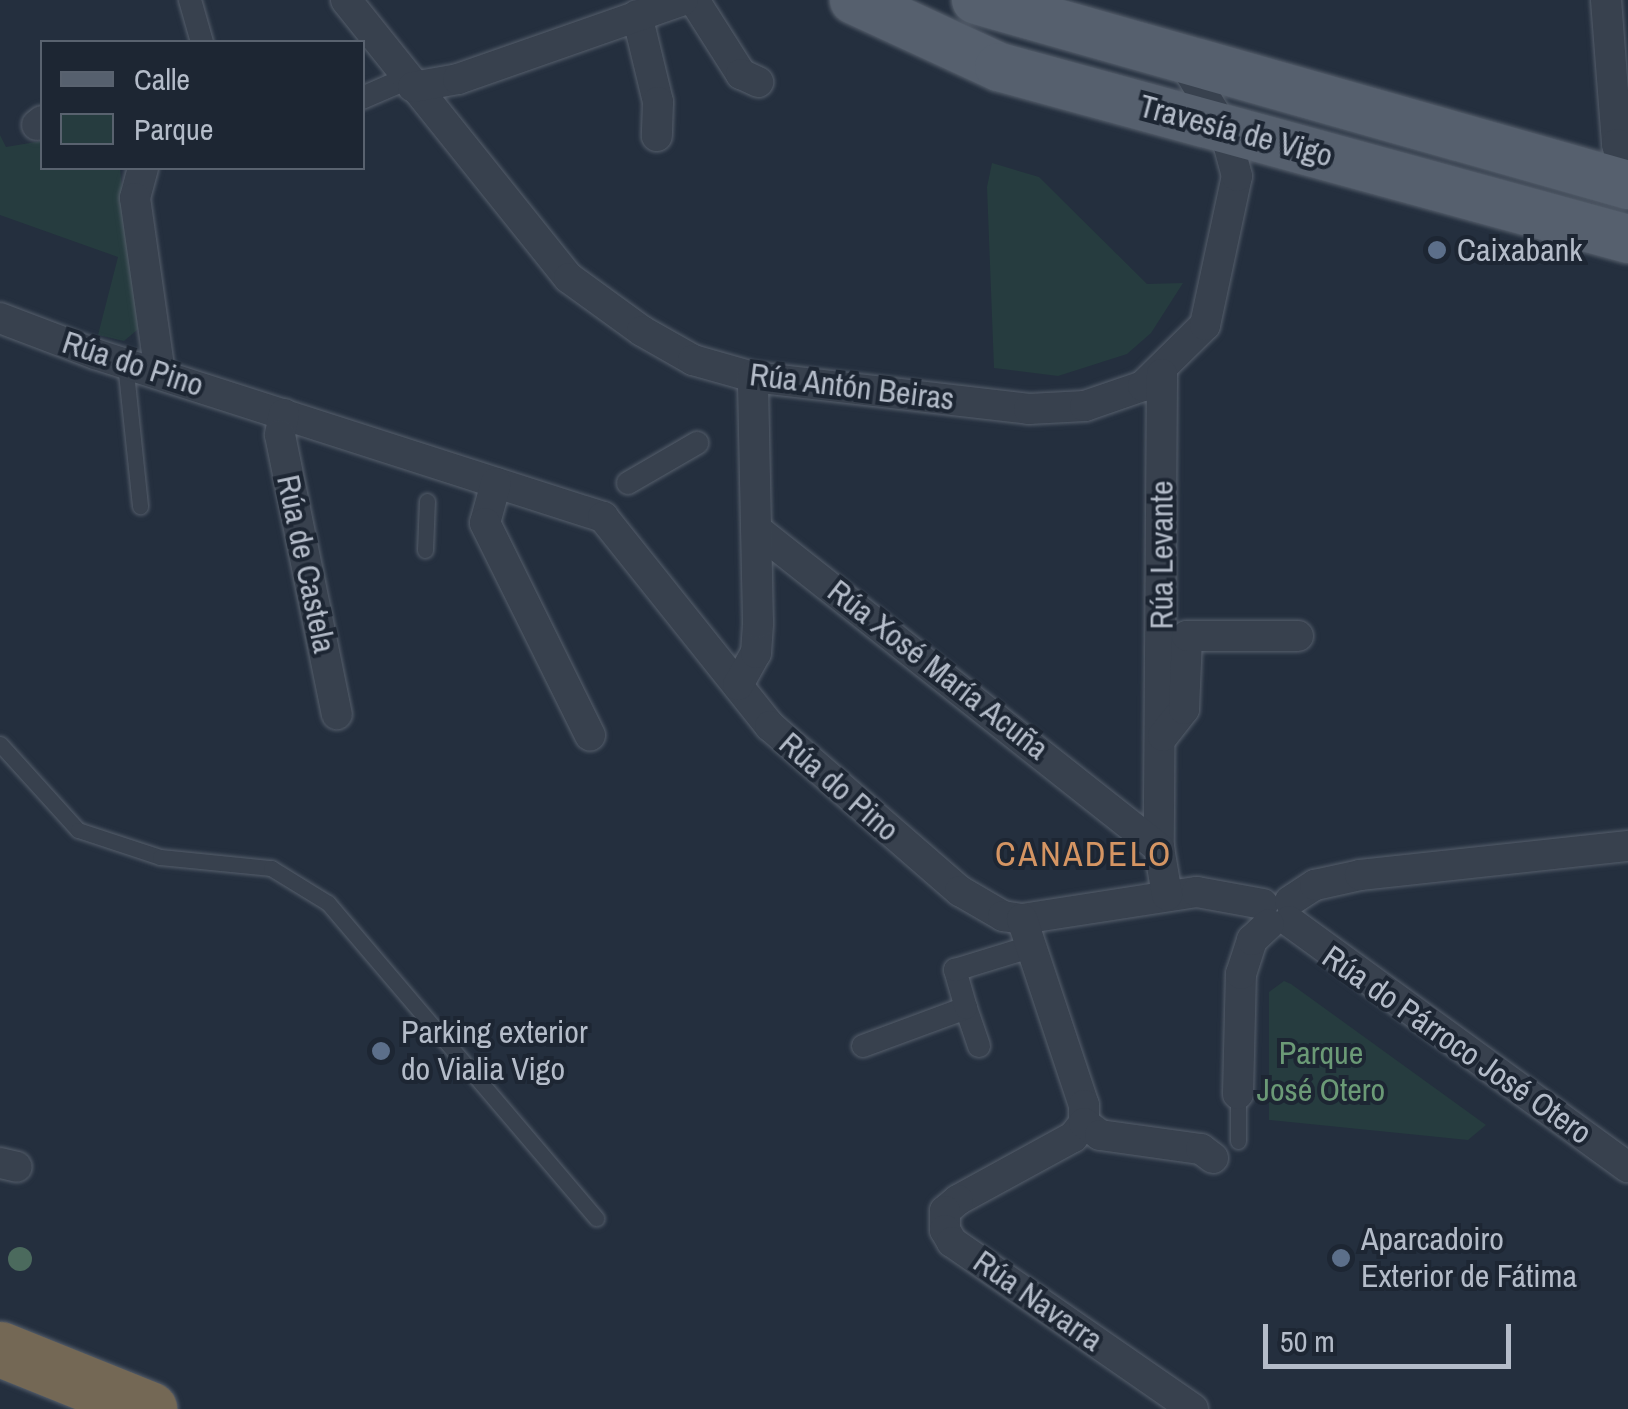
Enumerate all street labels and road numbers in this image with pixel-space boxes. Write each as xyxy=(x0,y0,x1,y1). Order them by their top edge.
street label: Travesía de Vigo xyxy=(1135,87,1337,175)
street label: Rúa do Pino xyxy=(58,323,208,405)
street label: Rúa Antón Beiras xyxy=(747,355,957,419)
street label: Rúa de Castela xyxy=(268,472,344,656)
street label: Rúa Levante xyxy=(1143,481,1181,629)
street label: Rúa Xosé María Acuña xyxy=(820,572,1056,768)
street label: Rúa do Pino xyxy=(771,725,907,849)
street label: Rúa do Párroco José Otero xyxy=(1315,938,1599,1152)
street label: Rúa Navarra xyxy=(966,1243,1110,1359)

